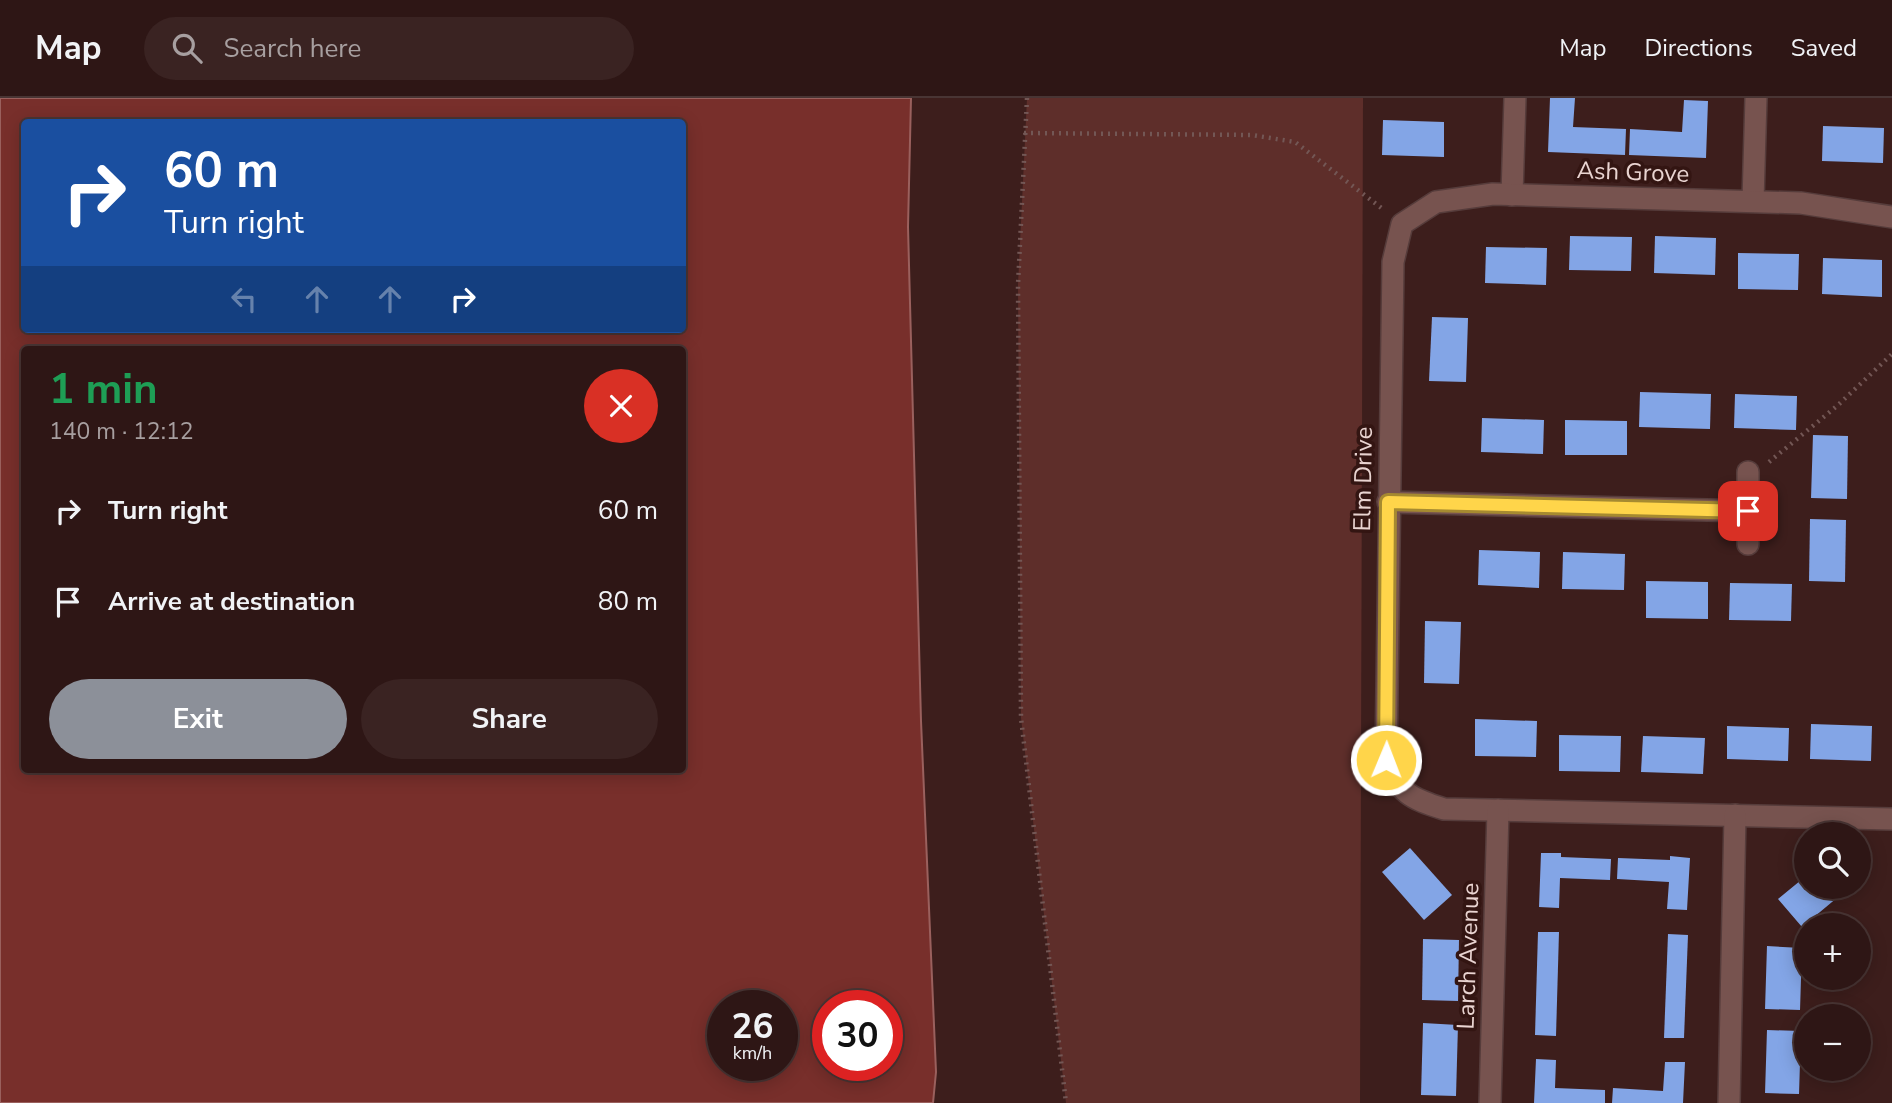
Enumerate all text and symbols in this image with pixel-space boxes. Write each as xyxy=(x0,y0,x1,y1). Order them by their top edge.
search box xyxy=(144,17,634,80)
text: Map xyxy=(35,26,102,71)
icon: search xyxy=(168,29,206,67)
text: Search here xyxy=(224,31,361,66)
text: Map xyxy=(1559,32,1606,64)
text: Directions xyxy=(1644,32,1753,64)
text: Saved xyxy=(1791,32,1857,64)
text: 60 m xyxy=(164,137,279,204)
icon: right xyxy=(49,147,140,238)
street label: Ash Grove xyxy=(1576,154,1690,190)
text: Turn right xyxy=(164,201,304,244)
icon: left xyxy=(225,280,263,318)
icon: ahead xyxy=(298,280,336,318)
icon: ahead xyxy=(371,280,409,318)
icon: right xyxy=(444,280,482,318)
text: 1 min xyxy=(49,361,158,418)
button: close xyxy=(584,369,658,443)
text: 140 m · 12:12 xyxy=(49,416,194,447)
street label: Elm Drive xyxy=(1346,426,1380,532)
pin xyxy=(1718,481,1778,541)
icon: right xyxy=(49,492,87,530)
icon: arrive xyxy=(1729,492,1767,530)
text: Turn right xyxy=(108,493,227,528)
text: 60 m xyxy=(598,493,658,528)
icon: arrive xyxy=(49,583,87,621)
text: Arrive at destination xyxy=(108,584,355,619)
text: 80 m xyxy=(598,584,658,619)
button: Exit xyxy=(49,679,347,759)
button: Share xyxy=(361,679,658,759)
position arrow xyxy=(1349,723,1423,797)
map controls xyxy=(1794,822,1871,1081)
button: search xyxy=(1794,822,1871,899)
street label: Larch Avenue xyxy=(1449,882,1487,1030)
button: + xyxy=(1794,913,1871,990)
speed limit sign: 30 xyxy=(812,990,903,1081)
text: 26 xyxy=(731,1003,774,1050)
button: − xyxy=(1794,1004,1871,1081)
text: km/h xyxy=(733,1041,772,1065)

